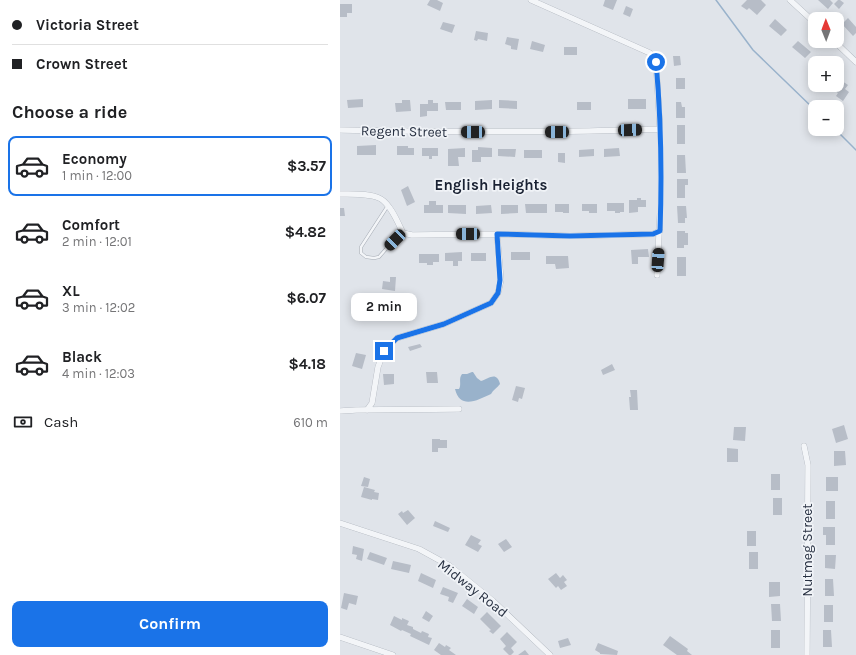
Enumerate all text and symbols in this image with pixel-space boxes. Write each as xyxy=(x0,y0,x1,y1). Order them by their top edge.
north arrow xyxy=(808,12,844,48)
map controls xyxy=(808,12,844,136)
text: Victoria Street xyxy=(36,16,139,34)
route start xyxy=(647,53,665,71)
text: Crown Street xyxy=(36,55,128,73)
button: + xyxy=(808,56,844,92)
button: − xyxy=(808,100,844,136)
text: Choose a ride xyxy=(12,101,127,123)
street label: Regent Street xyxy=(361,122,447,141)
car xyxy=(618,124,642,136)
car xyxy=(461,126,485,138)
car xyxy=(545,126,569,138)
icon: car xyxy=(14,148,50,184)
text: Economy xyxy=(62,150,127,168)
text: $3.57 xyxy=(287,157,326,175)
text: 1 min · 12:00 xyxy=(62,168,132,183)
district label: English Heights xyxy=(435,176,547,194)
icon: car xyxy=(14,214,50,250)
text: Comfort xyxy=(62,216,120,234)
text: $4.82 xyxy=(285,223,326,241)
car xyxy=(382,227,408,253)
car xyxy=(456,228,480,240)
text: 2 min · 12:01 xyxy=(62,234,132,249)
car xyxy=(651,248,665,272)
icon: car xyxy=(14,280,50,316)
text: XL xyxy=(62,282,80,300)
text: $6.07 xyxy=(286,289,326,307)
callout: 2 min xyxy=(351,293,417,321)
text: 2 min xyxy=(366,299,402,314)
text: 3 min · 12:02 xyxy=(62,300,135,315)
route end xyxy=(375,342,393,360)
icon: car xyxy=(14,346,50,382)
text: Black xyxy=(62,348,102,366)
text: $4.18 xyxy=(288,355,326,373)
text: 4 min · 12:03 xyxy=(62,366,135,381)
icon: cash xyxy=(12,411,34,433)
text: Cash xyxy=(44,413,78,431)
text: 610 m xyxy=(293,415,328,430)
street label: Nutmeg Street xyxy=(799,503,816,597)
street label: Midway Road xyxy=(434,556,511,621)
button: Confirm xyxy=(12,601,328,647)

